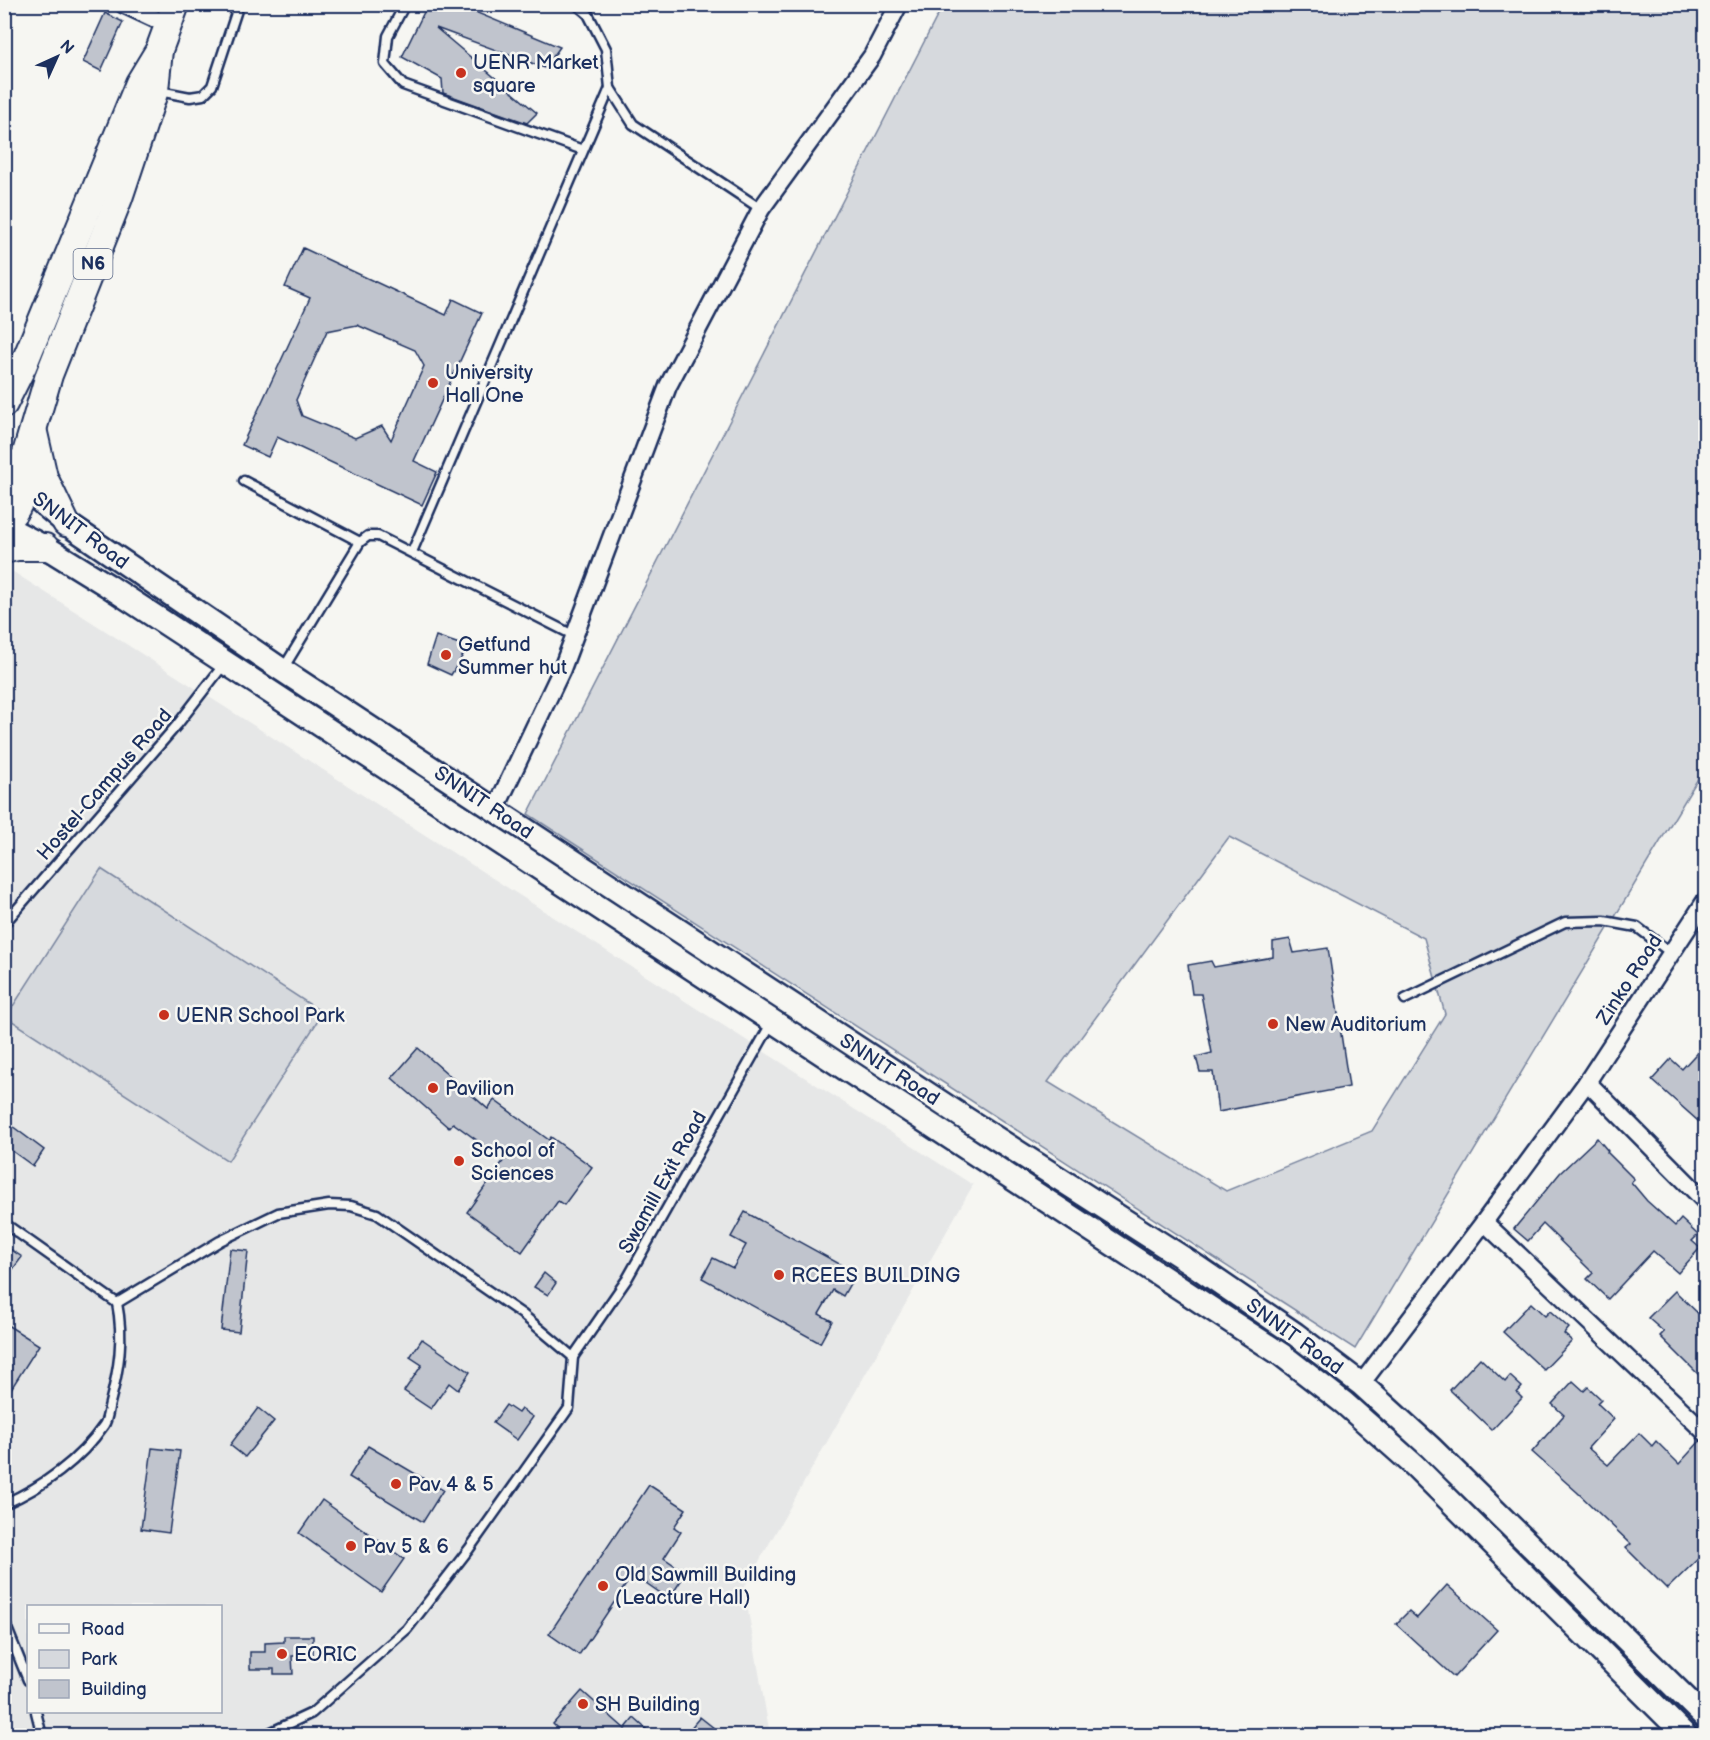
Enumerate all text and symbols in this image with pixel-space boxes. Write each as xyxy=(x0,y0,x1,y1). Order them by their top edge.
north arrow xyxy=(27,27,87,87)
text: N xyxy=(56,36,78,58)
place label: UENR Market square xyxy=(473,51,599,98)
marker: UENR Market square xyxy=(454,66,468,80)
road number: N6 xyxy=(74,249,112,279)
place label: University Hall One xyxy=(445,361,533,408)
marker: University Hall One xyxy=(426,376,440,390)
street label: SNNIT Road xyxy=(28,487,133,575)
place label: Getfund Summer hut xyxy=(458,633,567,680)
marker: Getfund Summer hut xyxy=(439,648,453,662)
street label: Hostel-Campus Road xyxy=(32,704,177,865)
street label: SNNIT Road xyxy=(429,761,537,845)
street label: Zinko Road xyxy=(1591,930,1668,1030)
place label: UENR School Park xyxy=(176,1004,345,1028)
marker: UENR School Park xyxy=(157,1008,171,1022)
place label: New Auditorium xyxy=(1285,1013,1427,1037)
marker: New Auditorium xyxy=(1266,1017,1280,1031)
street label: SNNIT Road xyxy=(835,1029,944,1111)
place label: Pavilion xyxy=(445,1077,514,1101)
marker: Pavilion xyxy=(426,1081,440,1095)
street label: Swamill Exit Road xyxy=(614,1107,712,1258)
place label: School of Sciences xyxy=(471,1139,555,1186)
marker: School of Sciences xyxy=(452,1154,466,1168)
place label: RCEES BUILDING xyxy=(791,1264,960,1288)
marker: RCEES BUILDING xyxy=(772,1268,786,1282)
street label: SNNIT Road xyxy=(1241,1294,1348,1380)
place label: Pav 4 & 5 xyxy=(408,1473,494,1497)
marker: Pav 4 & 5 xyxy=(389,1477,403,1491)
place label: Pav 5 & 6 xyxy=(363,1535,449,1559)
marker: Pav 5 & 6 xyxy=(344,1539,358,1553)
place label: Old Sawmill Building (Leacture Hall) xyxy=(615,1563,796,1610)
marker: Old Sawmill Building (Leacture Hall) xyxy=(596,1579,610,1593)
legend xyxy=(27,1605,222,1713)
text: Road xyxy=(81,1619,125,1640)
place label: EORIC xyxy=(294,1643,357,1667)
marker: EORIC xyxy=(275,1647,289,1661)
text: Park xyxy=(81,1649,117,1670)
text: Building xyxy=(81,1679,147,1700)
place label: SH Building xyxy=(595,1693,700,1717)
marker: SH Building xyxy=(576,1697,590,1711)

